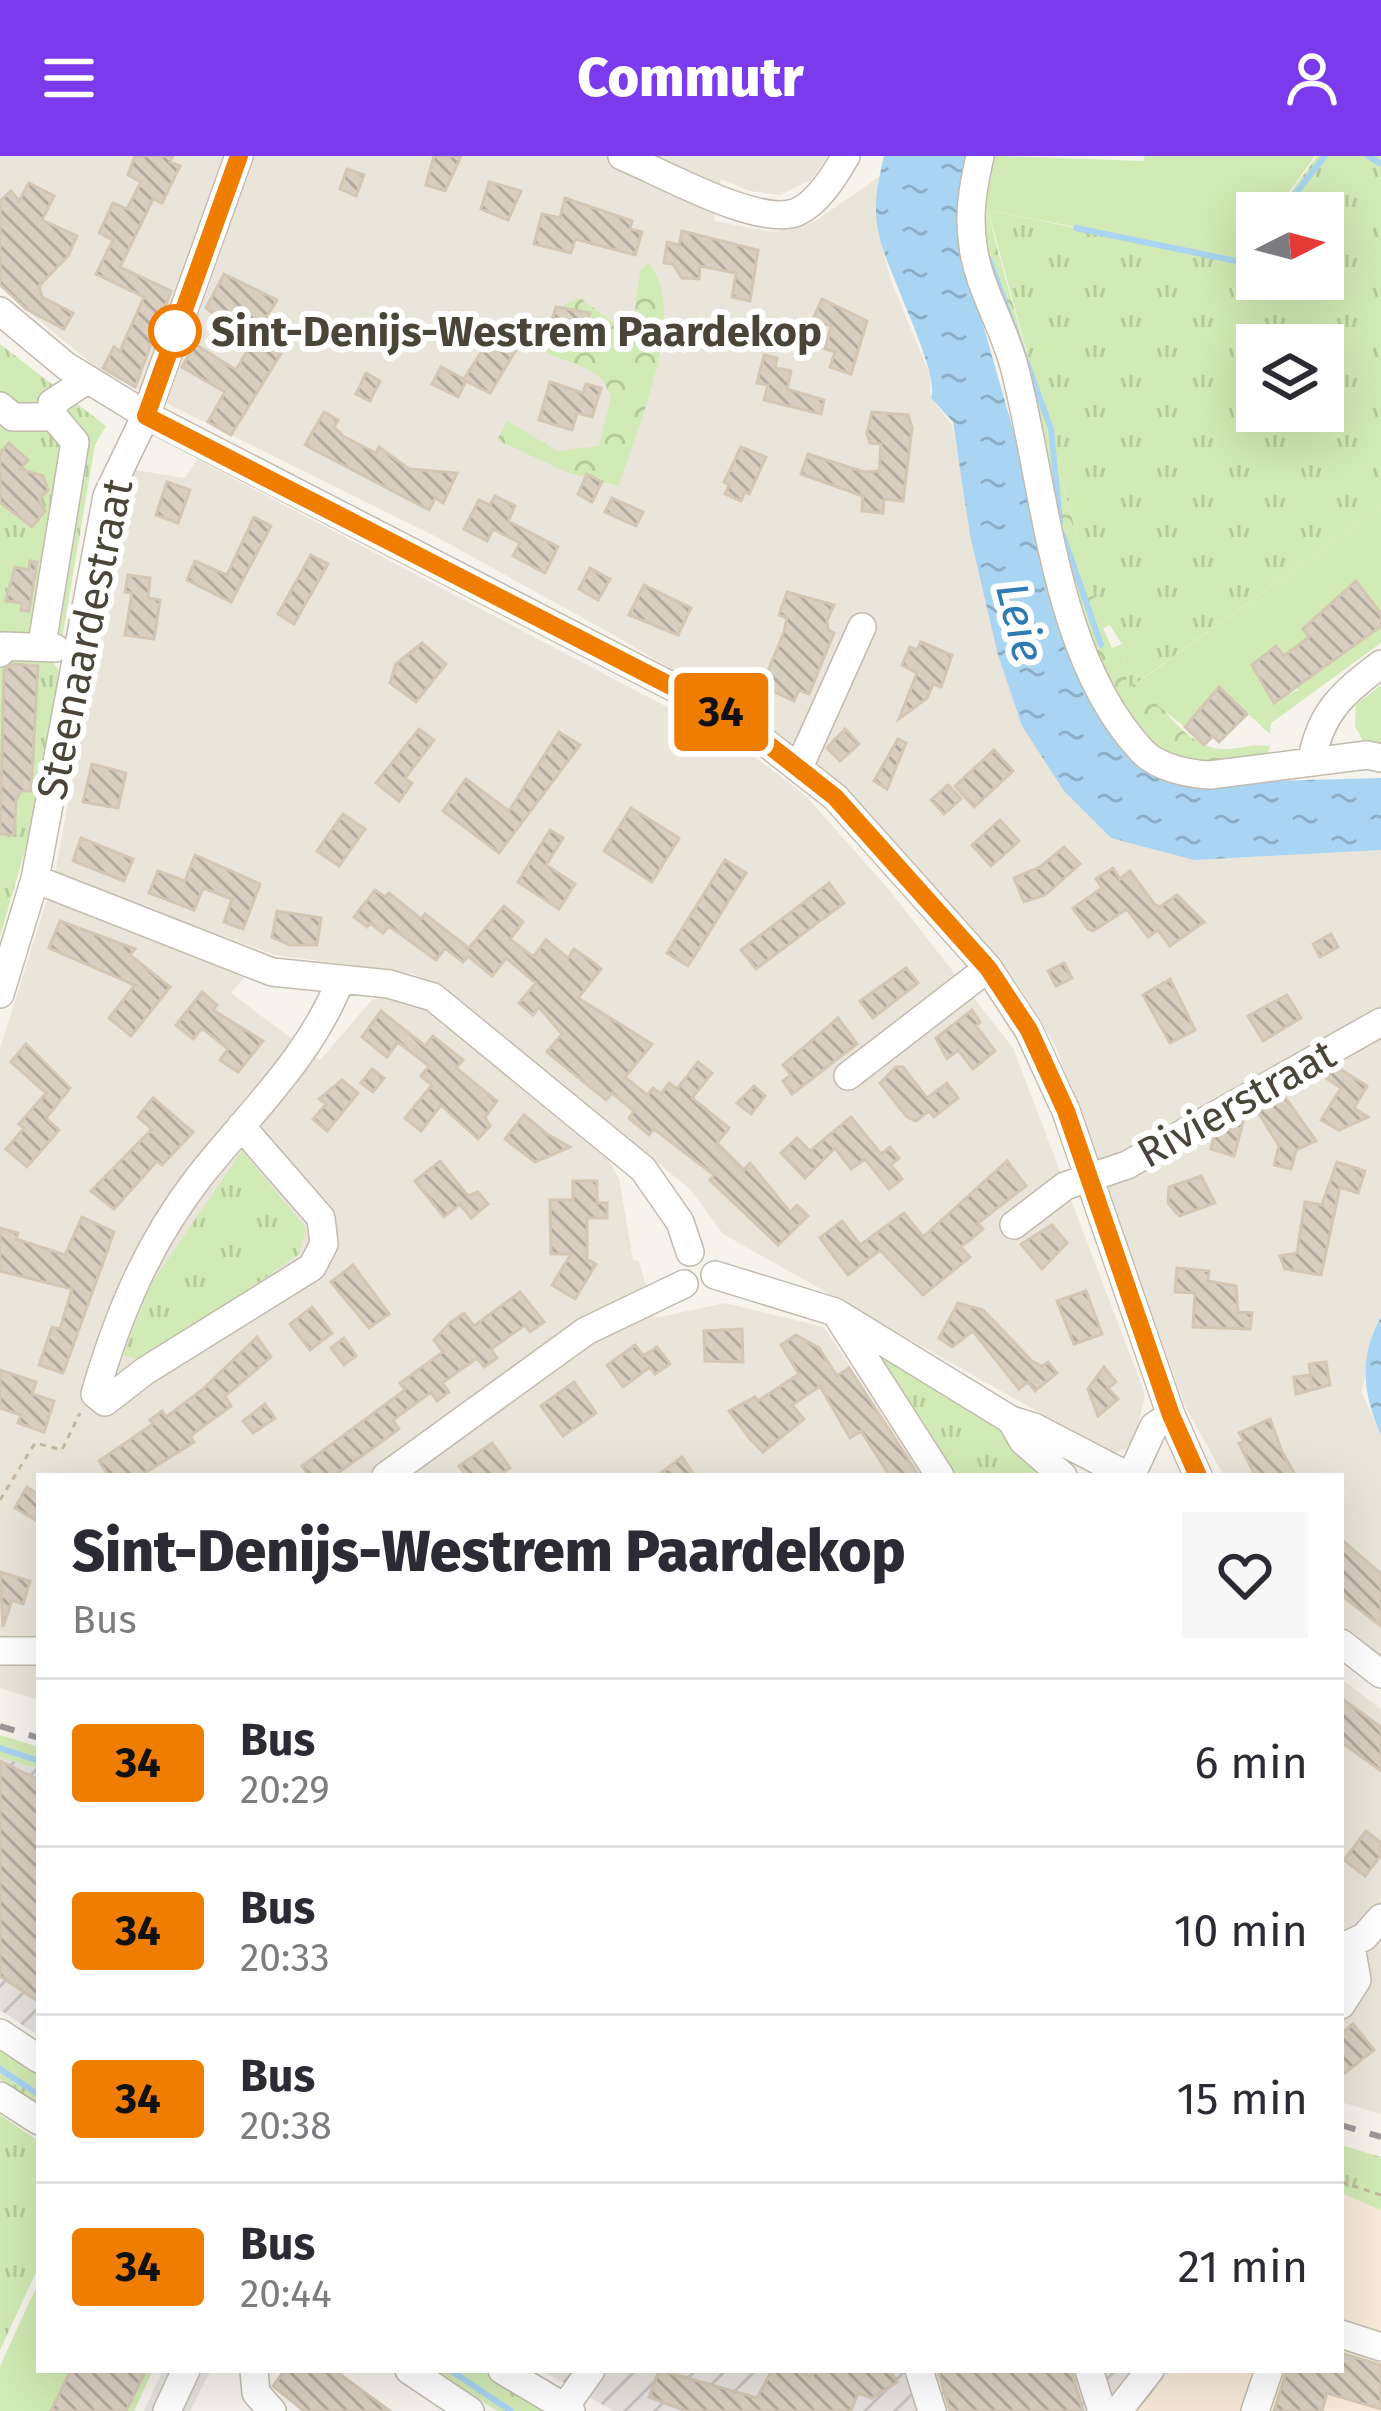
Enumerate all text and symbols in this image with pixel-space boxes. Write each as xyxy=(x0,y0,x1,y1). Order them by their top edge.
icon: menu xyxy=(36,45,102,111)
icon: person xyxy=(1279,45,1345,111)
text: Commutr xyxy=(577,46,804,110)
north arrow xyxy=(1236,192,1344,300)
map controls xyxy=(1236,192,1344,432)
marker: Sint-Denijs-Westrem Paardekop xyxy=(150,306,200,356)
place label: Sint-Denijs-Westrem Paardekop xyxy=(211,307,822,357)
button: layers xyxy=(1236,324,1344,432)
street label: Steenaardestraat xyxy=(27,474,144,804)
water label: Leie xyxy=(984,577,1056,668)
line badge: 34 xyxy=(667,673,775,751)
text: 34 xyxy=(698,687,744,737)
street label: Rivierstraat xyxy=(1129,1029,1345,1179)
button: heart xyxy=(1182,1512,1308,1638)
text: Sint-Denijs-Westrem Paardekop xyxy=(72,1518,906,1586)
text: Bus xyxy=(72,1597,137,1643)
text: Bus xyxy=(240,1713,315,1767)
text: 6 min xyxy=(1194,1736,1308,1790)
text: 34 xyxy=(115,1738,161,1788)
text: 20:29 xyxy=(240,1767,330,1813)
text: Bus xyxy=(240,1881,315,1935)
text: 10 min xyxy=(1174,1904,1308,1958)
text: 34 xyxy=(115,1906,161,1956)
text: 20:33 xyxy=(240,1935,330,1981)
text: Bus xyxy=(240,2049,315,2103)
text: 15 min xyxy=(1176,2072,1308,2126)
text: 34 xyxy=(115,2074,161,2124)
text: 20:38 xyxy=(240,2103,332,2149)
text: Bus xyxy=(240,2217,315,2271)
text: 21 min xyxy=(1178,2240,1308,2294)
text: 34 xyxy=(115,2242,161,2292)
text: 20:44 xyxy=(240,2271,332,2317)

